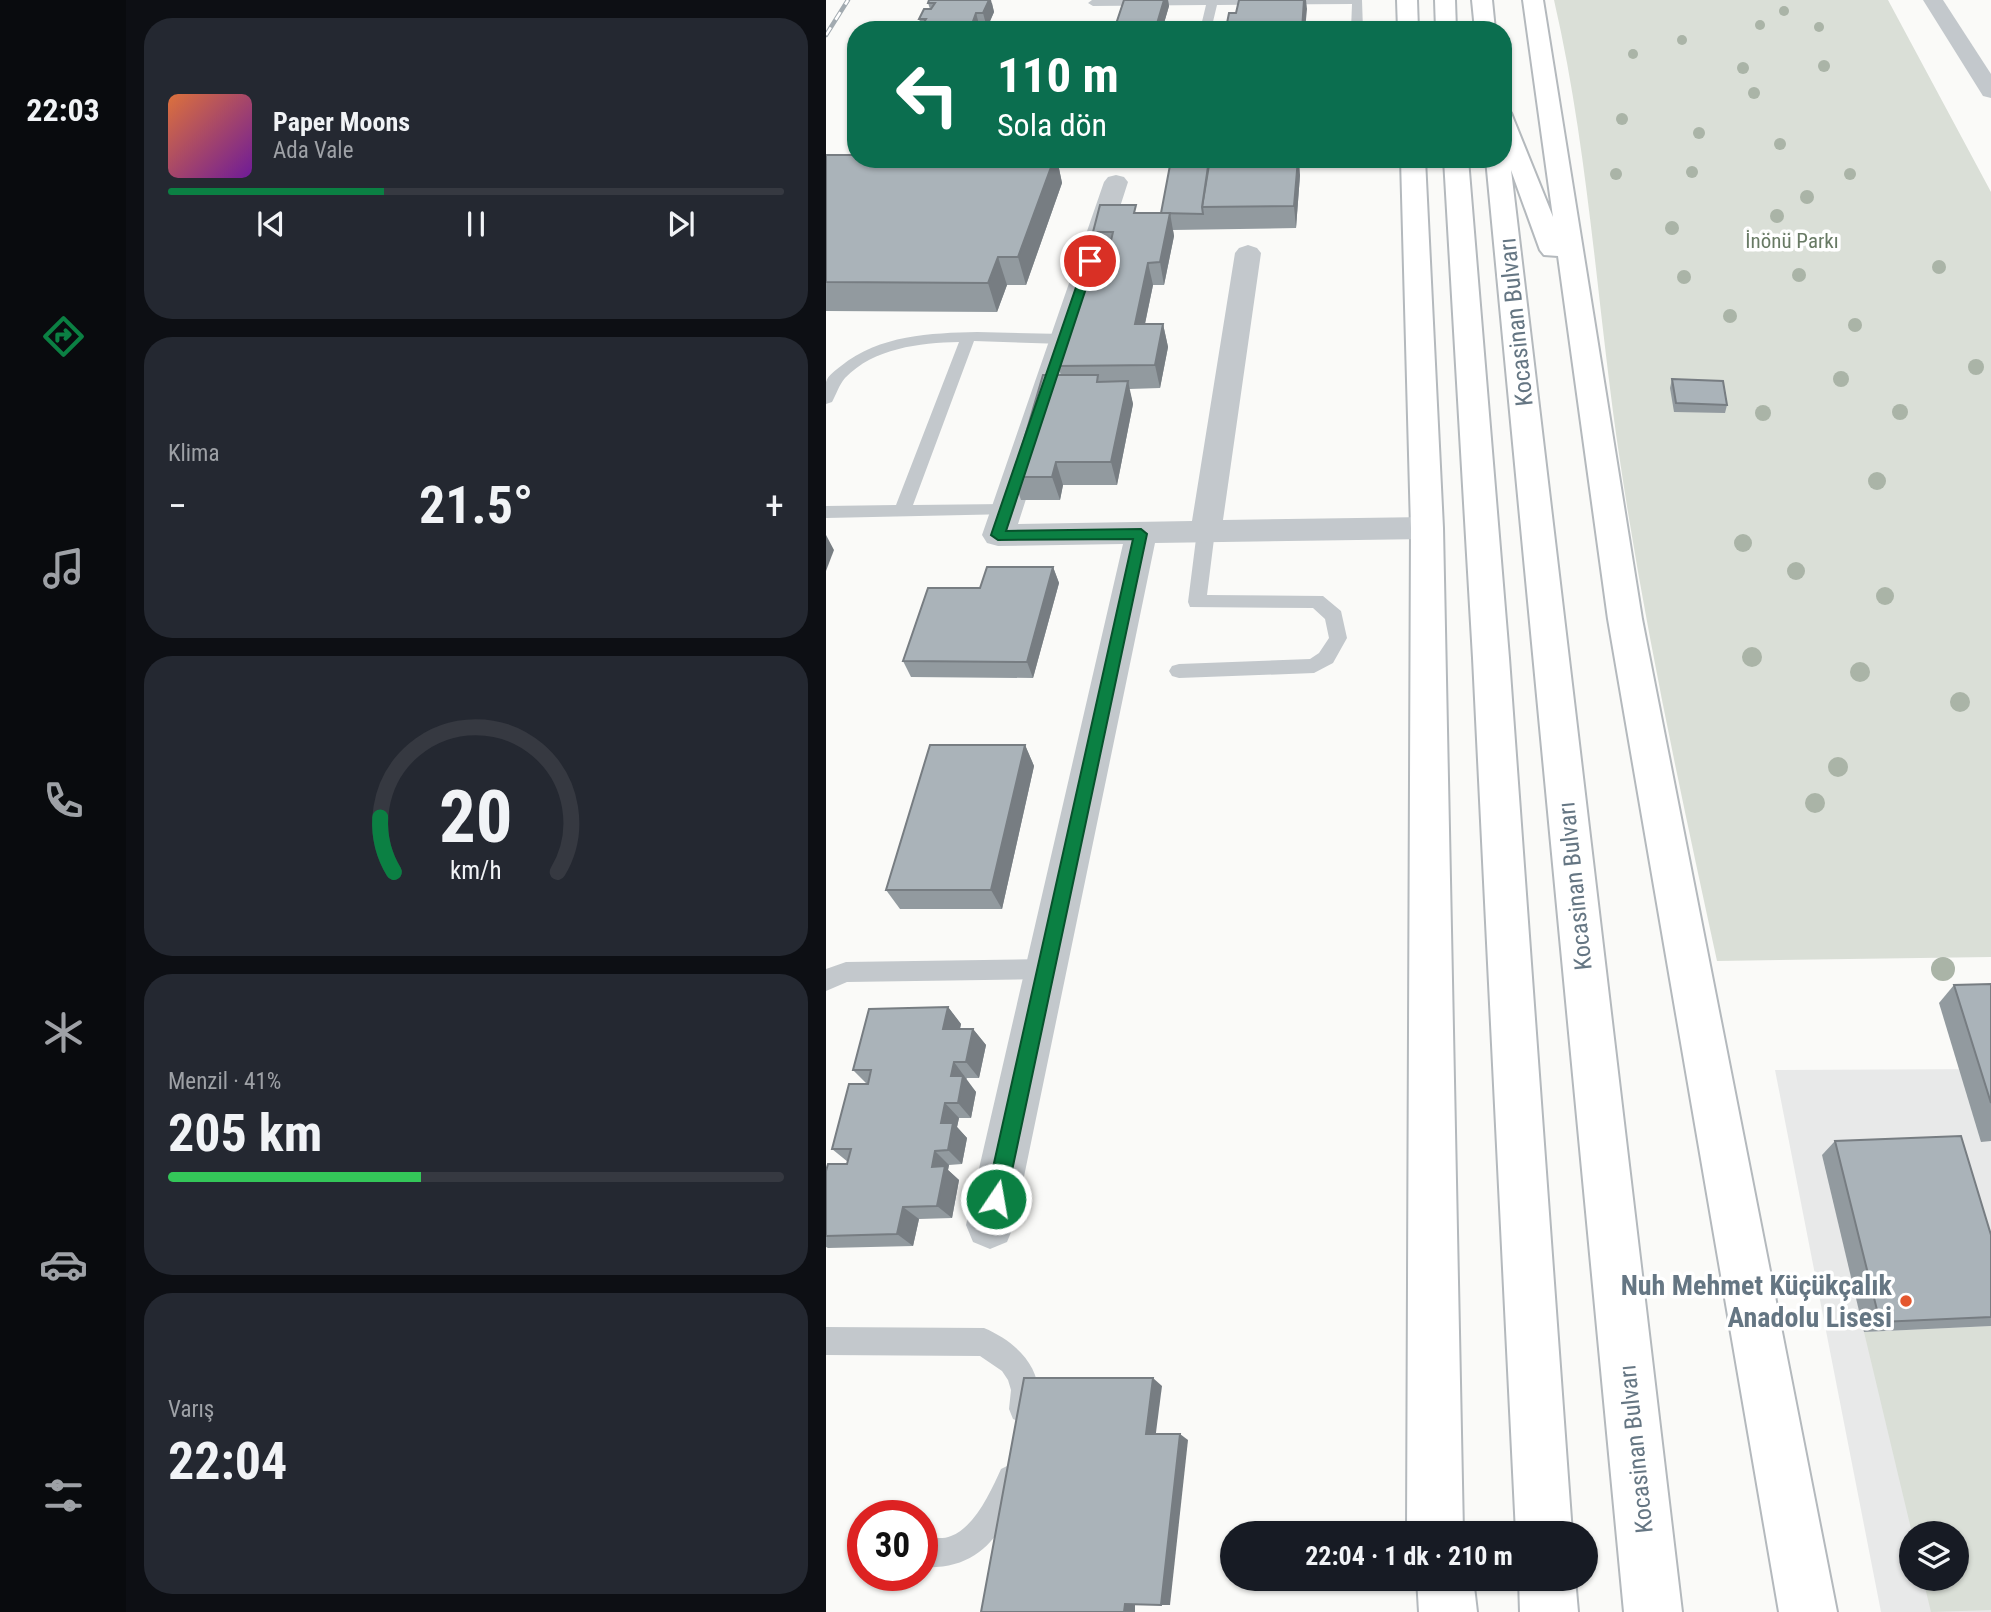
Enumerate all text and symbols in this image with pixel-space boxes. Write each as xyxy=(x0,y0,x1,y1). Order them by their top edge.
text: 110 m xyxy=(997,47,1119,104)
icon: left xyxy=(882,49,973,140)
text: 22:03 xyxy=(26,91,100,129)
text: Sola dön xyxy=(997,106,1107,144)
text: Paper Moons xyxy=(273,107,410,137)
text: Ada Vale xyxy=(273,137,353,164)
icon: previous xyxy=(252,205,290,243)
icon: pause xyxy=(457,205,495,243)
icon: next xyxy=(662,205,700,243)
park label: İnönü Parkı xyxy=(1745,229,1839,253)
pin xyxy=(1060,231,1120,291)
street label: Kocasinan Bulvarı xyxy=(1493,237,1539,407)
icon: arrive xyxy=(1071,242,1109,280)
icon: directions xyxy=(39,312,88,361)
text: Klima xyxy=(168,440,219,467)
text: 21.5° xyxy=(419,475,533,536)
text: − xyxy=(168,484,187,528)
text: + xyxy=(765,484,784,528)
icon: music xyxy=(39,544,88,593)
text: 20 xyxy=(439,774,513,860)
icon: phone xyxy=(39,776,88,825)
street label: Kocasinan Bulvarı xyxy=(1552,801,1598,971)
text: km/h xyxy=(450,856,502,885)
icon: climate xyxy=(39,1008,88,1057)
text: Menzil · 41% xyxy=(168,1068,281,1095)
text: 205 km xyxy=(168,1103,322,1164)
position arrow xyxy=(959,1162,1033,1236)
icon: car xyxy=(39,1240,88,1289)
place label: Nuh Mehmet Küçükçalık Anadolu Lisesi xyxy=(1621,1269,1893,1334)
marker: Nuh Mehmet Küçükçalık Anadolu Lisesi xyxy=(1898,1293,1914,1309)
street label: Kocasinan Bulvarı xyxy=(1613,1364,1659,1534)
text: Varış xyxy=(168,1396,214,1423)
text: 22:04 xyxy=(168,1431,287,1492)
icon: filters xyxy=(39,1471,88,1520)
speed limit sign: 30 xyxy=(847,1500,938,1591)
map controls xyxy=(1899,1521,1969,1591)
button: layers xyxy=(1899,1521,1969,1591)
text: 22:04 · 1 dk · 210 m xyxy=(1305,1541,1513,1571)

